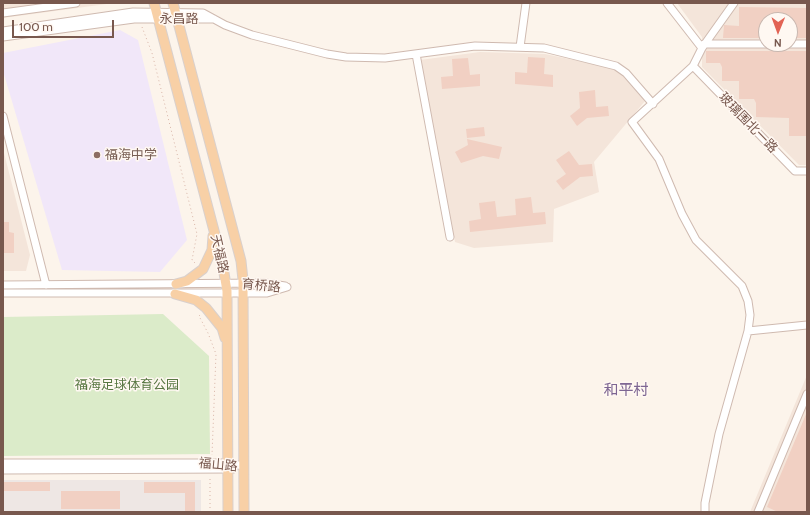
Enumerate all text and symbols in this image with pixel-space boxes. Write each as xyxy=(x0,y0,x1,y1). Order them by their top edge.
street label: 永昌路 xyxy=(160,11,198,27)
scale bar xyxy=(14,12,116,38)
north arrow xyxy=(758,12,798,52)
text: 100 m xyxy=(19,19,53,34)
text: N xyxy=(774,36,782,50)
street label: 玻璃围北一路 xyxy=(715,90,781,156)
place label: 福海中学 xyxy=(105,147,157,163)
marker: 福海中学 xyxy=(92,150,102,160)
street label: 天福路 xyxy=(207,233,231,275)
street label: 育桥路 xyxy=(241,277,281,295)
park label: 福海足球体育公园 xyxy=(75,377,179,393)
district label: 和平村 xyxy=(604,382,648,400)
street label: 福山路 xyxy=(198,456,238,474)

